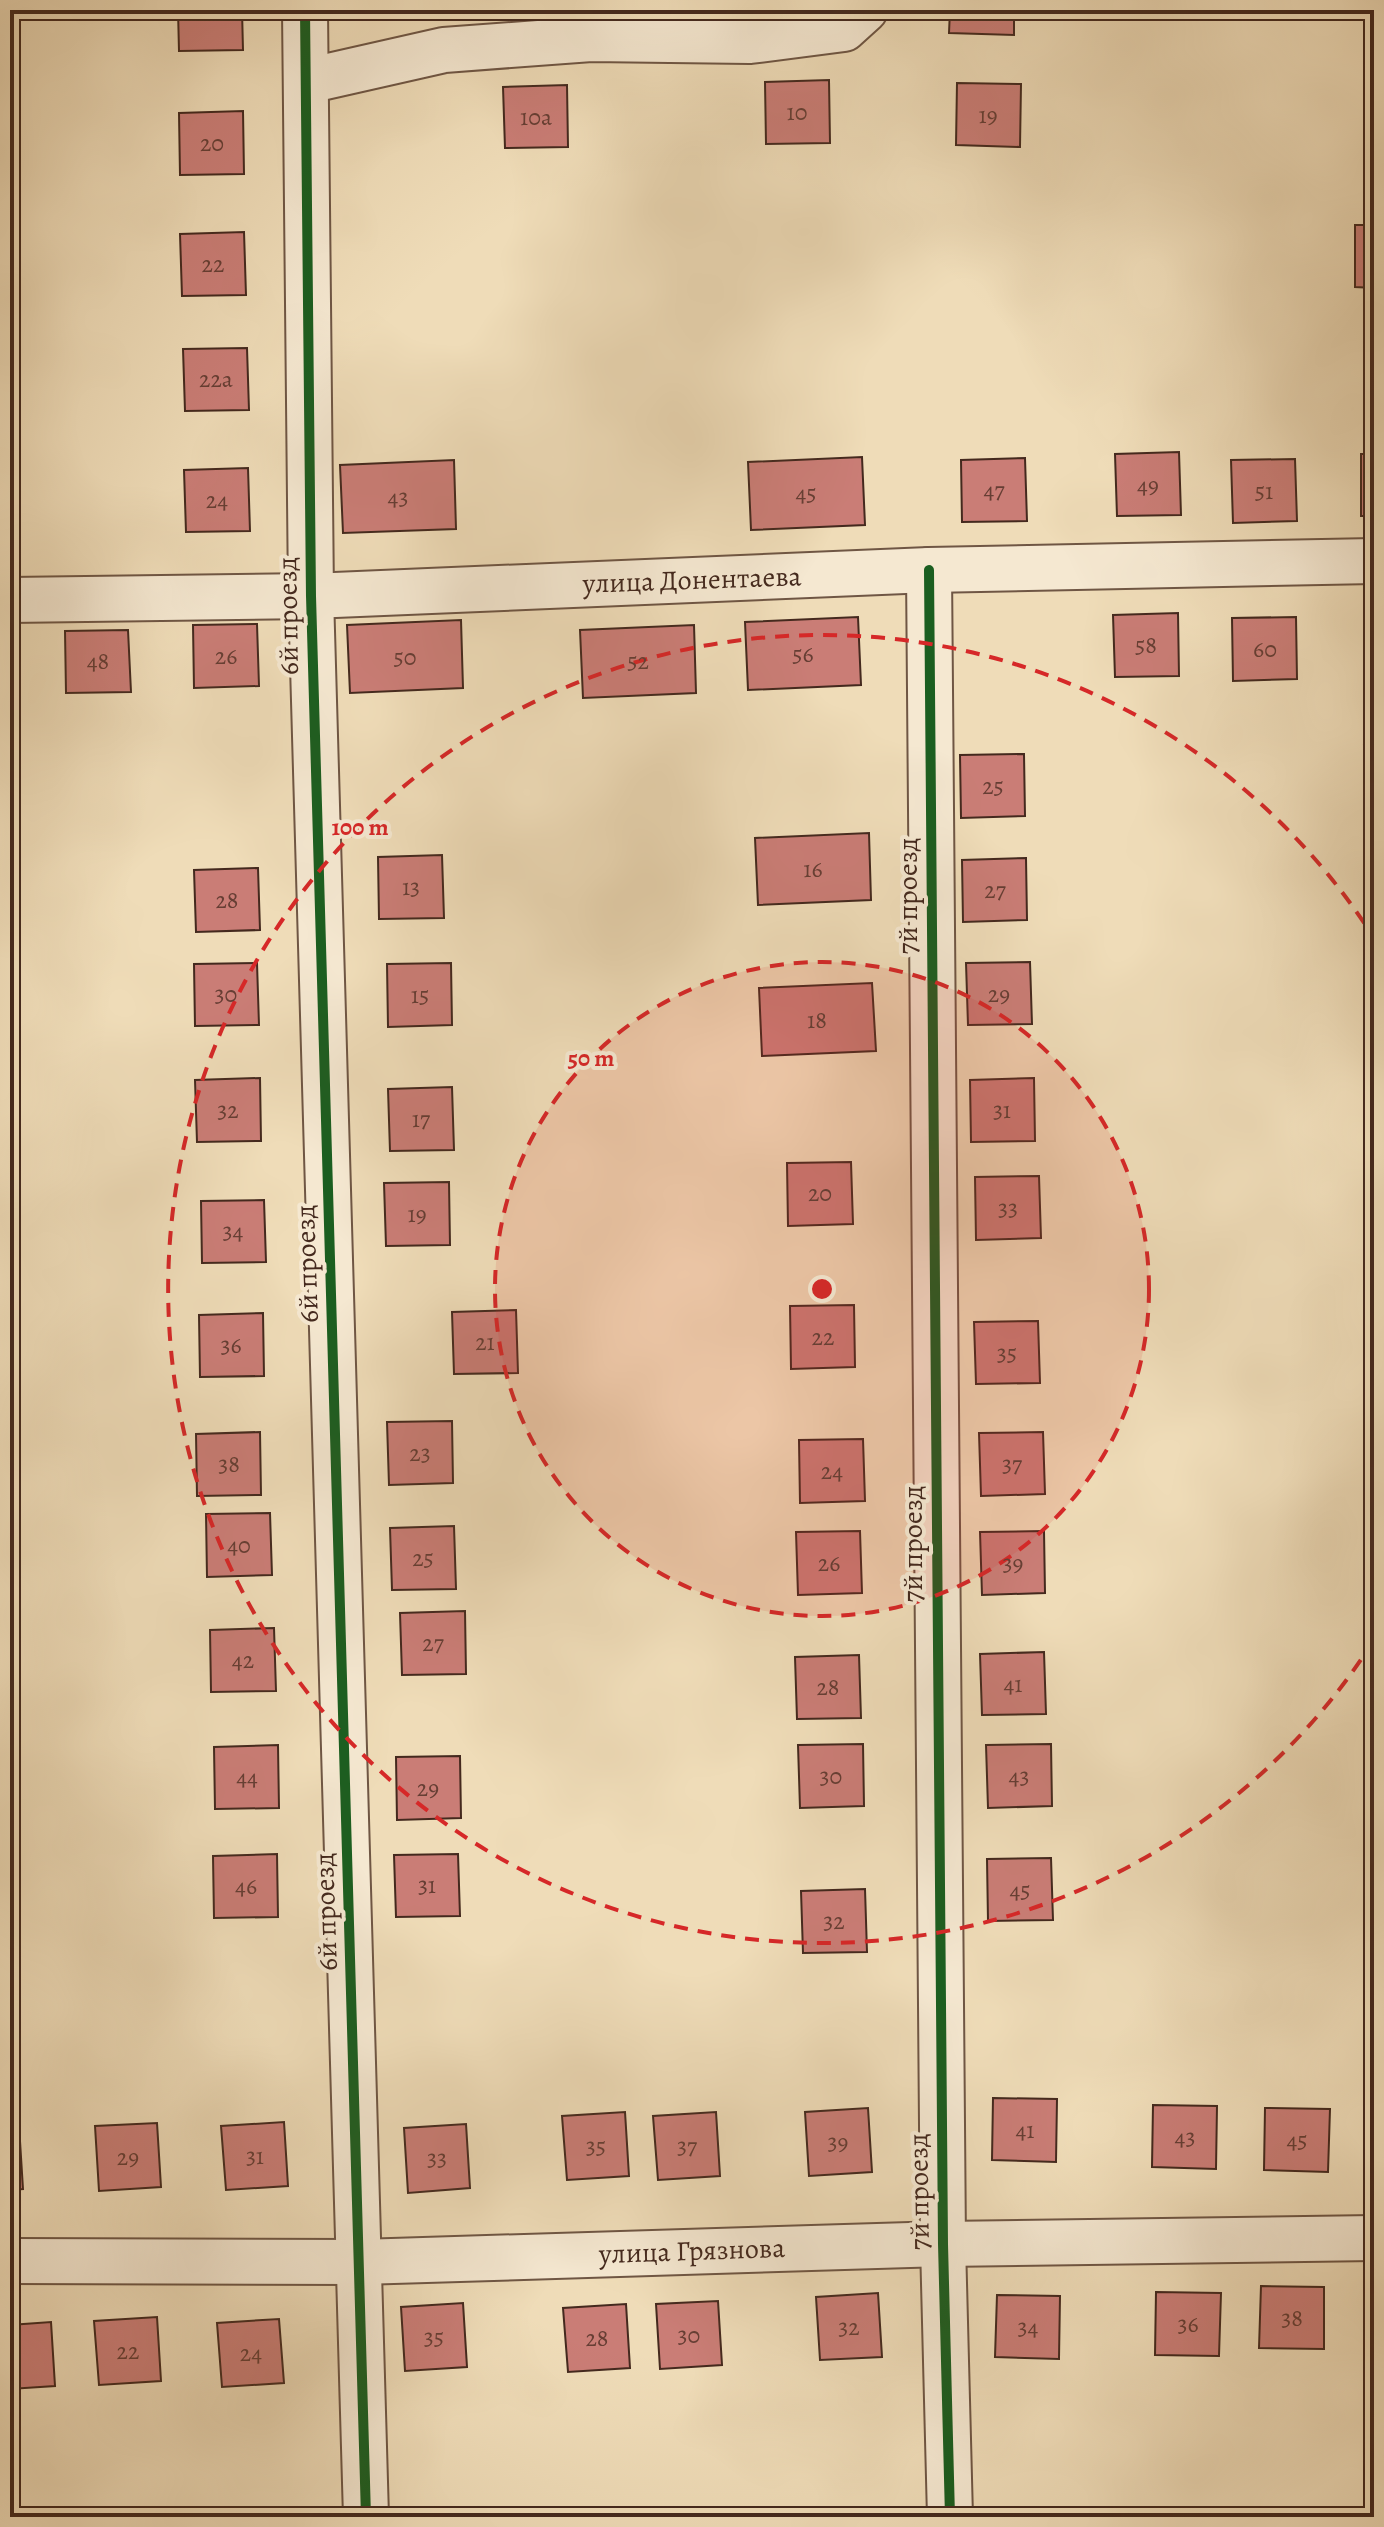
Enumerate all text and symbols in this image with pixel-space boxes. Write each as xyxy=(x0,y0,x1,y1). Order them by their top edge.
house number: 10 xyxy=(787,96,808,128)
house number: 19 xyxy=(978,99,998,131)
house number: 10а xyxy=(520,101,552,133)
house number: 20 xyxy=(200,127,224,159)
house number: 22 xyxy=(202,248,224,280)
house number: 22а xyxy=(199,363,233,395)
house number: 49 xyxy=(1137,469,1159,501)
house number: 47 xyxy=(984,474,1005,506)
house number: 51 xyxy=(1255,475,1273,507)
house number: 45 xyxy=(795,477,817,509)
house number: 43 xyxy=(388,481,408,513)
house number: 24 xyxy=(206,484,228,516)
street label: 6й проезд xyxy=(268,557,308,675)
street label: улица Донентаева xyxy=(581,557,802,603)
house number: 58 xyxy=(1135,629,1157,661)
house number: 60 xyxy=(1253,633,1277,665)
house number: 56 xyxy=(792,638,814,670)
house number: 26 xyxy=(215,640,237,672)
house number: 50 xyxy=(393,641,417,673)
house number: 48 xyxy=(87,645,109,677)
house number: 52 xyxy=(627,645,649,677)
house number: 25 xyxy=(982,770,1004,802)
text: 100 m xyxy=(331,811,389,843)
street label: 7й проезд xyxy=(889,837,927,955)
house number: 16 xyxy=(803,853,823,885)
house number: 13 xyxy=(402,871,420,903)
house number: 27 xyxy=(984,874,1007,906)
house number: 28 xyxy=(215,884,239,916)
house number: 30 xyxy=(215,978,237,1010)
house number: 29 xyxy=(988,978,1010,1010)
house number: 15 xyxy=(411,979,429,1011)
house number: 18 xyxy=(807,1004,827,1036)
text: 50 m xyxy=(568,1042,614,1074)
house number: 32 xyxy=(217,1094,239,1126)
house number: 31 xyxy=(993,1094,1011,1126)
house number: 17 xyxy=(412,1103,431,1135)
house number: 20 xyxy=(808,1177,832,1209)
house number: 33 xyxy=(998,1192,1018,1224)
house number: 19 xyxy=(407,1198,427,1230)
street label: 6й проезд xyxy=(286,1204,328,1324)
house number: 34 xyxy=(223,1215,244,1247)
centre of rings xyxy=(808,1275,836,1303)
house number: 22 xyxy=(812,1321,834,1353)
house number: 21 xyxy=(475,1326,495,1358)
house number: 36 xyxy=(220,1329,242,1361)
house number: 35 xyxy=(997,1337,1017,1369)
house number: 23 xyxy=(409,1437,431,1469)
house number: 38 xyxy=(218,1448,240,1480)
house number: 37 xyxy=(1002,1448,1023,1480)
house number: 24 xyxy=(821,1455,843,1487)
street label: 7й проезд xyxy=(894,1485,932,1603)
house number: 40 xyxy=(227,1529,251,1561)
house number: 25 xyxy=(412,1542,434,1574)
house number: 26 xyxy=(818,1547,840,1579)
house number: 39 xyxy=(1003,1547,1023,1579)
house number: 27 xyxy=(422,1627,445,1659)
house number: 42 xyxy=(232,1644,254,1676)
house number: 41 xyxy=(1003,1668,1023,1700)
house number: 28 xyxy=(816,1671,840,1703)
house number: 30 xyxy=(820,1760,842,1792)
house number: 43 xyxy=(1009,1760,1029,1792)
house number: 44 xyxy=(236,1761,258,1793)
house number: 29 xyxy=(417,1772,439,1804)
street label: 6й проезд xyxy=(305,1852,347,1972)
house number: 31 xyxy=(418,1869,436,1901)
house number: 46 xyxy=(235,1870,257,1902)
house number: 45 xyxy=(1009,1874,1031,1906)
house number: 32 xyxy=(823,1905,845,1937)
house number: 41 xyxy=(1015,2114,1035,2146)
house number: 43 xyxy=(1175,2121,1195,2153)
house number: 45 xyxy=(1286,2124,1308,2156)
house number: 39 xyxy=(828,2126,848,2158)
house number: 35 xyxy=(586,2130,606,2162)
house number: 37 xyxy=(677,2130,698,2162)
street label: 7й проезд xyxy=(899,2133,939,2251)
house number: 31 xyxy=(246,2140,264,2172)
house number: 29 xyxy=(117,2141,139,2173)
house number: 33 xyxy=(427,2142,447,2174)
street label: улица Грязнова xyxy=(597,2229,786,2273)
house number: 38 xyxy=(1281,2302,1303,2334)
house number: 36 xyxy=(1177,2308,1199,2340)
house number: 32 xyxy=(838,2311,860,2343)
house number: 34 xyxy=(1018,2311,1039,2343)
house number: 30 xyxy=(678,2319,700,2351)
house number: 35 xyxy=(424,2321,444,2353)
house number: 28 xyxy=(585,2322,609,2354)
house number: 22 xyxy=(117,2335,139,2367)
house number: 24 xyxy=(240,2337,262,2369)

